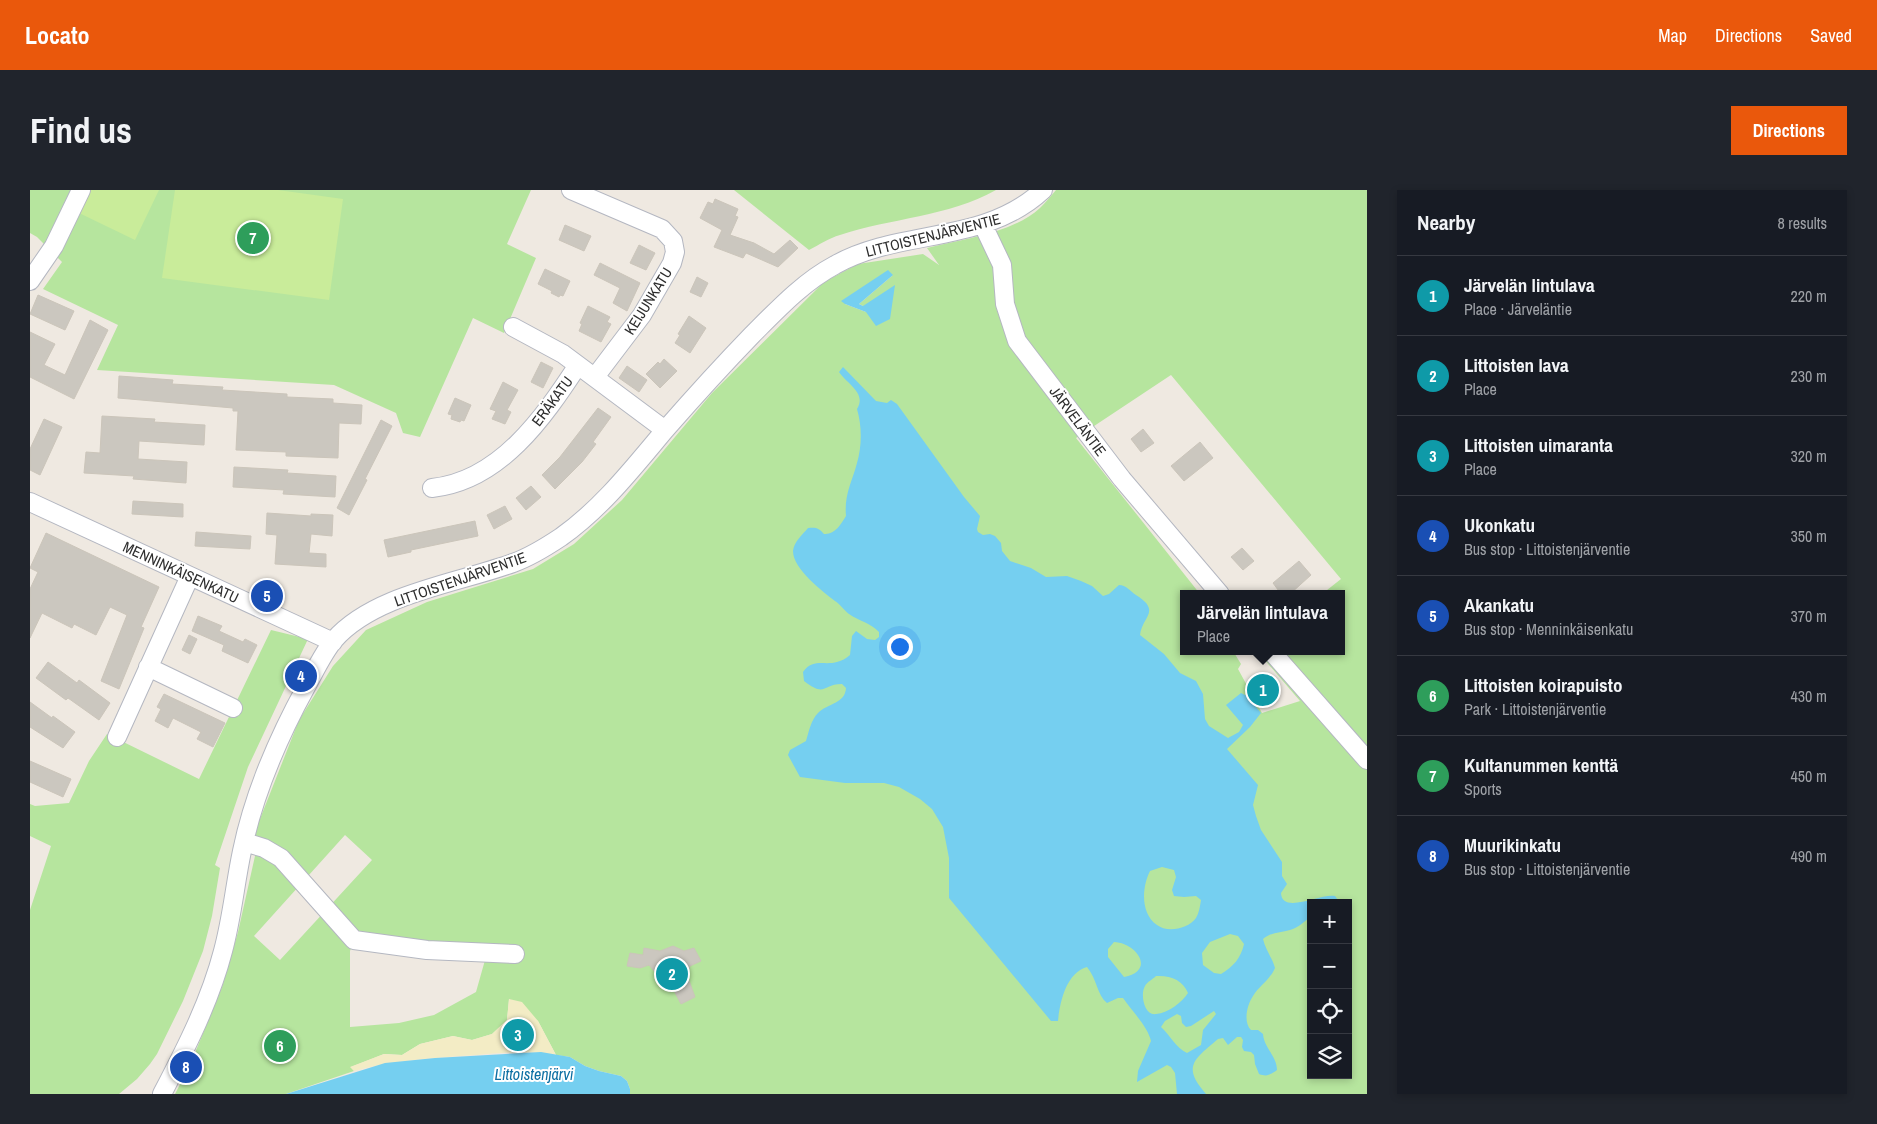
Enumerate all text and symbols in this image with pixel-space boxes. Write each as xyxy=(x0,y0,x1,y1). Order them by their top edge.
text: Locato xyxy=(25,19,90,51)
text: Map xyxy=(1658,23,1687,48)
text: Directions xyxy=(1715,23,1782,48)
text: Saved xyxy=(1810,23,1852,48)
button: Directions xyxy=(1731,106,1847,155)
text: Find us xyxy=(30,107,132,154)
street label: LITTOISTENJÄRVENTIE xyxy=(863,208,1003,262)
text: Nearby xyxy=(1417,208,1475,237)
text: 8 results xyxy=(1777,212,1827,234)
pin: 7 xyxy=(237,219,269,257)
street label: KEIJUNKATU xyxy=(619,263,677,339)
text: Järvelän lintulava xyxy=(1464,272,1595,298)
text: 1 xyxy=(1429,285,1437,307)
text: 220 m xyxy=(1791,285,1827,307)
text: Place · Järveläntie xyxy=(1464,298,1572,320)
text: Littoisten lava xyxy=(1464,352,1569,378)
text: 2 xyxy=(1429,365,1437,387)
text: 230 m xyxy=(1791,365,1827,387)
street label: ERÄKATU xyxy=(526,372,578,430)
text: Place xyxy=(1464,378,1497,400)
street label: JÄRVELÄNTIE xyxy=(1045,382,1111,460)
text: Littoisten uimaranta xyxy=(1464,432,1613,458)
text: 3 xyxy=(1429,445,1437,467)
text: 320 m xyxy=(1791,445,1827,467)
text: Place xyxy=(1464,458,1497,480)
text: Ukonkatu xyxy=(1464,512,1535,538)
text: 4 xyxy=(1429,525,1437,547)
text: 350 m xyxy=(1791,525,1827,547)
street label: MENNINKÄISENKATU xyxy=(120,536,242,608)
text: Bus stop · Littoistenjärventie xyxy=(1464,538,1630,560)
street label: LITTOISTENJÄRVENTIE xyxy=(391,547,529,611)
pin: 5 xyxy=(251,577,283,615)
popup xyxy=(1180,590,1345,655)
text: Akankatu xyxy=(1464,592,1534,618)
text: Järvelän lintulava xyxy=(1197,599,1328,625)
text: 5 xyxy=(1429,605,1437,627)
text: 370 m xyxy=(1791,605,1827,627)
text: Bus stop · Menninkäisenkatu xyxy=(1464,618,1633,640)
text: Place xyxy=(1197,625,1230,647)
your location xyxy=(887,634,913,660)
pin: 4 xyxy=(285,657,317,695)
pin: 1 xyxy=(1247,671,1279,709)
text: Littoisten koirapuisto xyxy=(1464,672,1622,698)
text: 6 xyxy=(1429,685,1437,707)
text: 430 m xyxy=(1791,685,1827,707)
text: Park · Littoistenjärventie xyxy=(1464,698,1606,720)
text: Kultanummen kenttä xyxy=(1464,752,1618,778)
text: 7 xyxy=(1429,765,1437,787)
text: 450 m xyxy=(1791,765,1827,787)
text: Sports xyxy=(1464,778,1502,800)
text: Muurikinkatu xyxy=(1464,832,1561,858)
text: 8 xyxy=(1429,845,1437,867)
text: 490 m xyxy=(1791,845,1827,867)
text: Bus stop · Littoistenjärventie xyxy=(1464,858,1630,880)
map controls xyxy=(1307,899,1352,1079)
button: + xyxy=(1307,899,1352,944)
button: − xyxy=(1307,944,1352,989)
pin: 2 xyxy=(656,955,688,993)
button: locate xyxy=(1307,989,1352,1034)
pin: 3 xyxy=(502,1016,534,1054)
pin: 6 xyxy=(264,1027,296,1065)
button: layers xyxy=(1307,1034,1352,1079)
pin: 8 xyxy=(170,1048,202,1086)
water label: Littoistenjärvi xyxy=(495,1063,574,1085)

